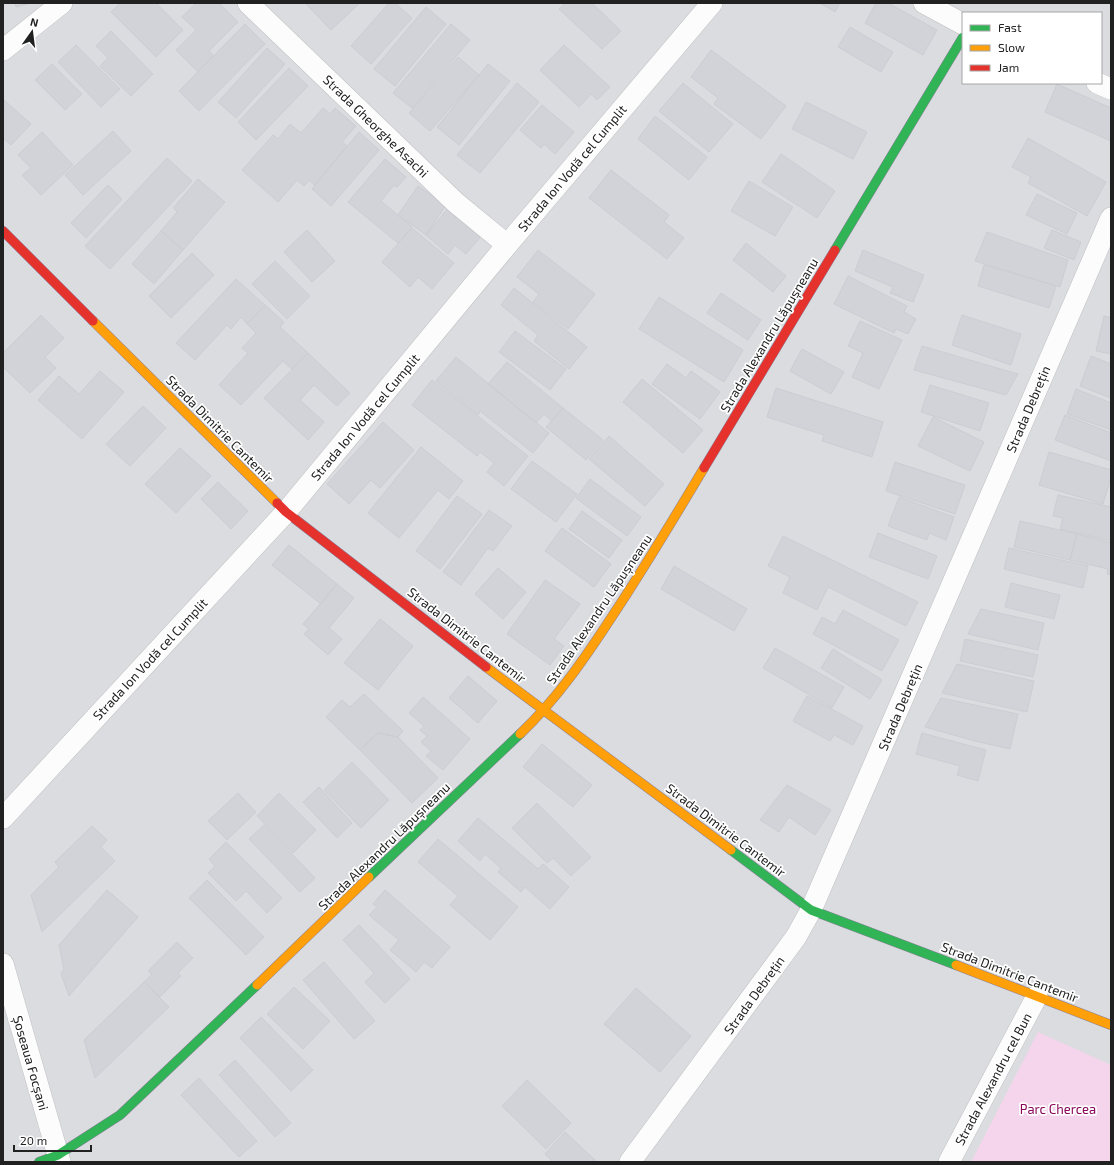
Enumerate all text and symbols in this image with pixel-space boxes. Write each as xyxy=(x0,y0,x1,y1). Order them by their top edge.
north arrow xyxy=(12,12,52,52)
legend xyxy=(962,12,1102,84)
text: N xyxy=(29,15,40,29)
text: Fast xyxy=(998,20,1022,34)
text: Slow xyxy=(998,40,1025,54)
text: Jam xyxy=(998,60,1019,74)
street label: Strada Gheorghe Asachi xyxy=(320,71,432,181)
street label: Strada Ion Vodă cel Cumplit xyxy=(514,101,630,235)
street label: Strada Alexandru Lăpușneanu xyxy=(717,255,822,416)
street label: Strada Ion Vodă cel Cumplit xyxy=(307,350,423,484)
street label: Strada Debrețin xyxy=(1003,363,1054,455)
street label: Strada Dimitrie Cantemir xyxy=(163,372,277,486)
street label: Strada Alexandru Lăpușneanu xyxy=(543,531,656,687)
street label: Strada Dimitrie Cantemir xyxy=(405,584,529,686)
street label: Strada Ion Vodă cel Cumplit xyxy=(89,595,211,723)
street label: Strada Debrețin xyxy=(875,661,926,753)
street label: Strada Alexandru Lăpușneanu xyxy=(315,779,454,914)
street label: Strada Dimitrie Cantemir xyxy=(663,780,789,880)
street label: Strada Dimitrie Cantemir xyxy=(939,938,1081,1006)
street label: Strada Debrețin xyxy=(720,953,789,1038)
street label: Strada Alexandru cel Bun xyxy=(951,1010,1035,1148)
street label: Șoseaua Focșani xyxy=(9,1014,52,1113)
park label: Parc Chercea xyxy=(1020,1101,1096,1117)
scale bar xyxy=(14,1127,91,1153)
text: 20 m xyxy=(20,1133,47,1147)

